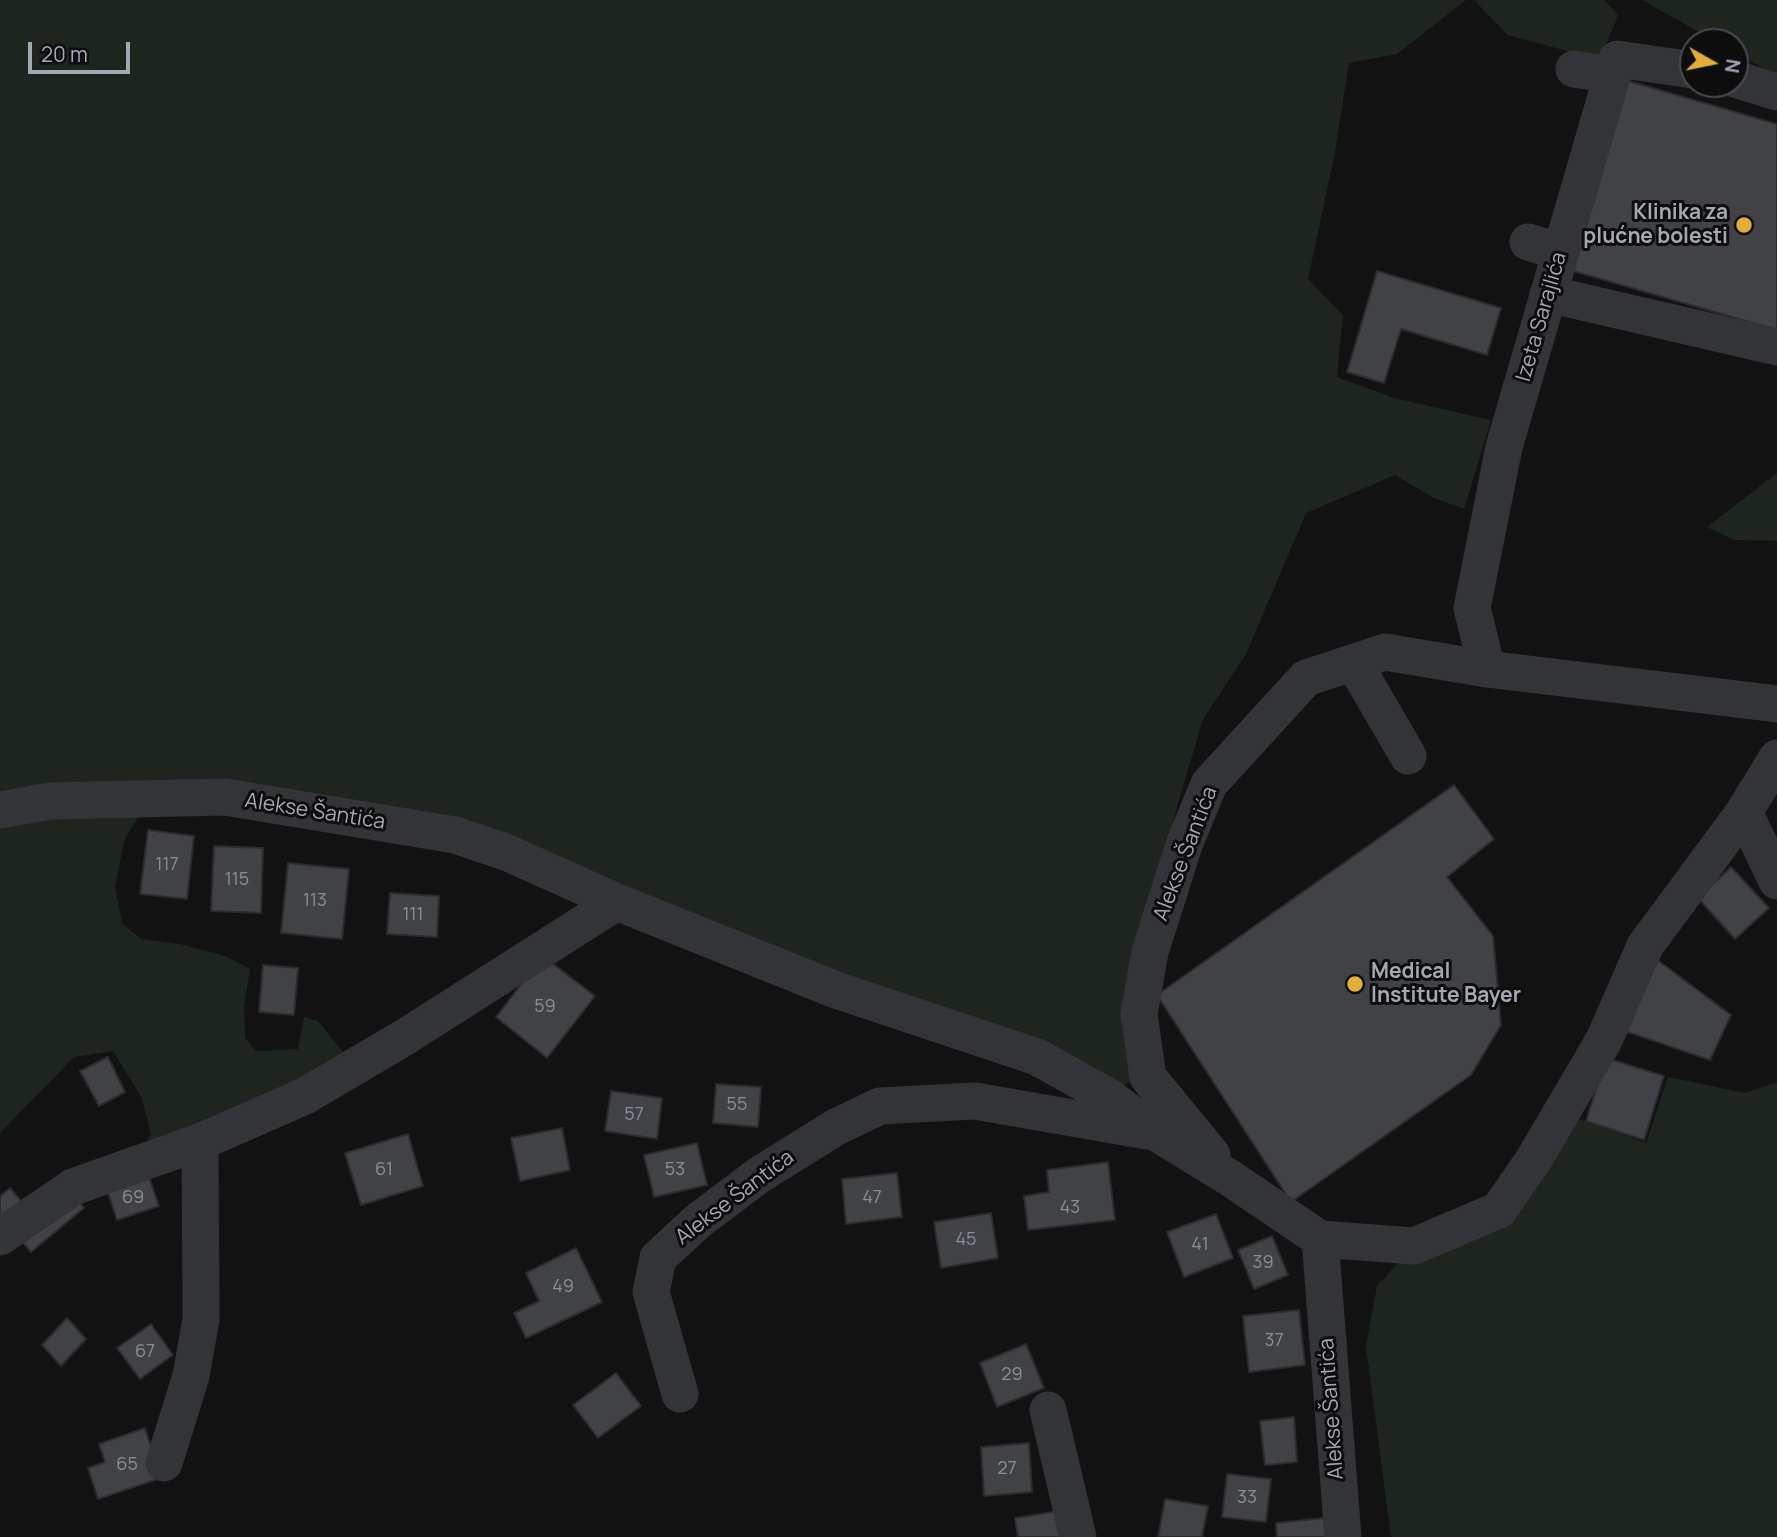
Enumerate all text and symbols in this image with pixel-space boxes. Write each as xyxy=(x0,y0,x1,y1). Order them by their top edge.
scale bar xyxy=(32,28,133,72)
north arrow xyxy=(1679,28,1749,98)
text: 20 m xyxy=(41,40,88,68)
text: N xyxy=(1719,57,1747,75)
place label: Klinika za plućne bolesti xyxy=(1583,200,1728,250)
marker: Klinika za plućne bolesti xyxy=(1734,215,1754,235)
street label: Izeta Sarajlića xyxy=(1511,249,1573,385)
street label: Alekse Šantića xyxy=(1149,783,1223,925)
street label: Alekse Šantića xyxy=(243,788,387,836)
house number: 117 xyxy=(155,854,179,876)
house number: 115 xyxy=(225,869,249,891)
house number: 113 xyxy=(303,890,327,912)
house number: 111 xyxy=(402,904,424,926)
place label: Medical Institute Bayer xyxy=(1371,959,1521,1009)
marker: Medical Institute Bayer xyxy=(1345,974,1365,994)
house number: 59 xyxy=(534,996,556,1018)
house number: 55 xyxy=(727,1094,747,1116)
house number: 57 xyxy=(624,1104,644,1126)
street label: Alekse Šantića xyxy=(671,1145,799,1251)
house number: 61 xyxy=(375,1159,393,1181)
house number: 53 xyxy=(665,1159,685,1181)
house number: 69 xyxy=(122,1187,144,1209)
house number: 47 xyxy=(862,1187,882,1209)
house number: 43 xyxy=(1060,1197,1080,1219)
house number: 45 xyxy=(955,1229,977,1251)
house number: 41 xyxy=(1191,1234,1209,1256)
house number: 39 xyxy=(1252,1252,1274,1274)
house number: 49 xyxy=(552,1276,574,1298)
house number: 37 xyxy=(1265,1330,1283,1352)
street label: Alekse Šantića xyxy=(1314,1337,1350,1481)
house number: 67 xyxy=(135,1341,155,1363)
house number: 29 xyxy=(1001,1364,1023,1386)
house number: 65 xyxy=(116,1454,138,1476)
house number: 27 xyxy=(997,1458,1017,1480)
house number: 33 xyxy=(1237,1487,1257,1509)

